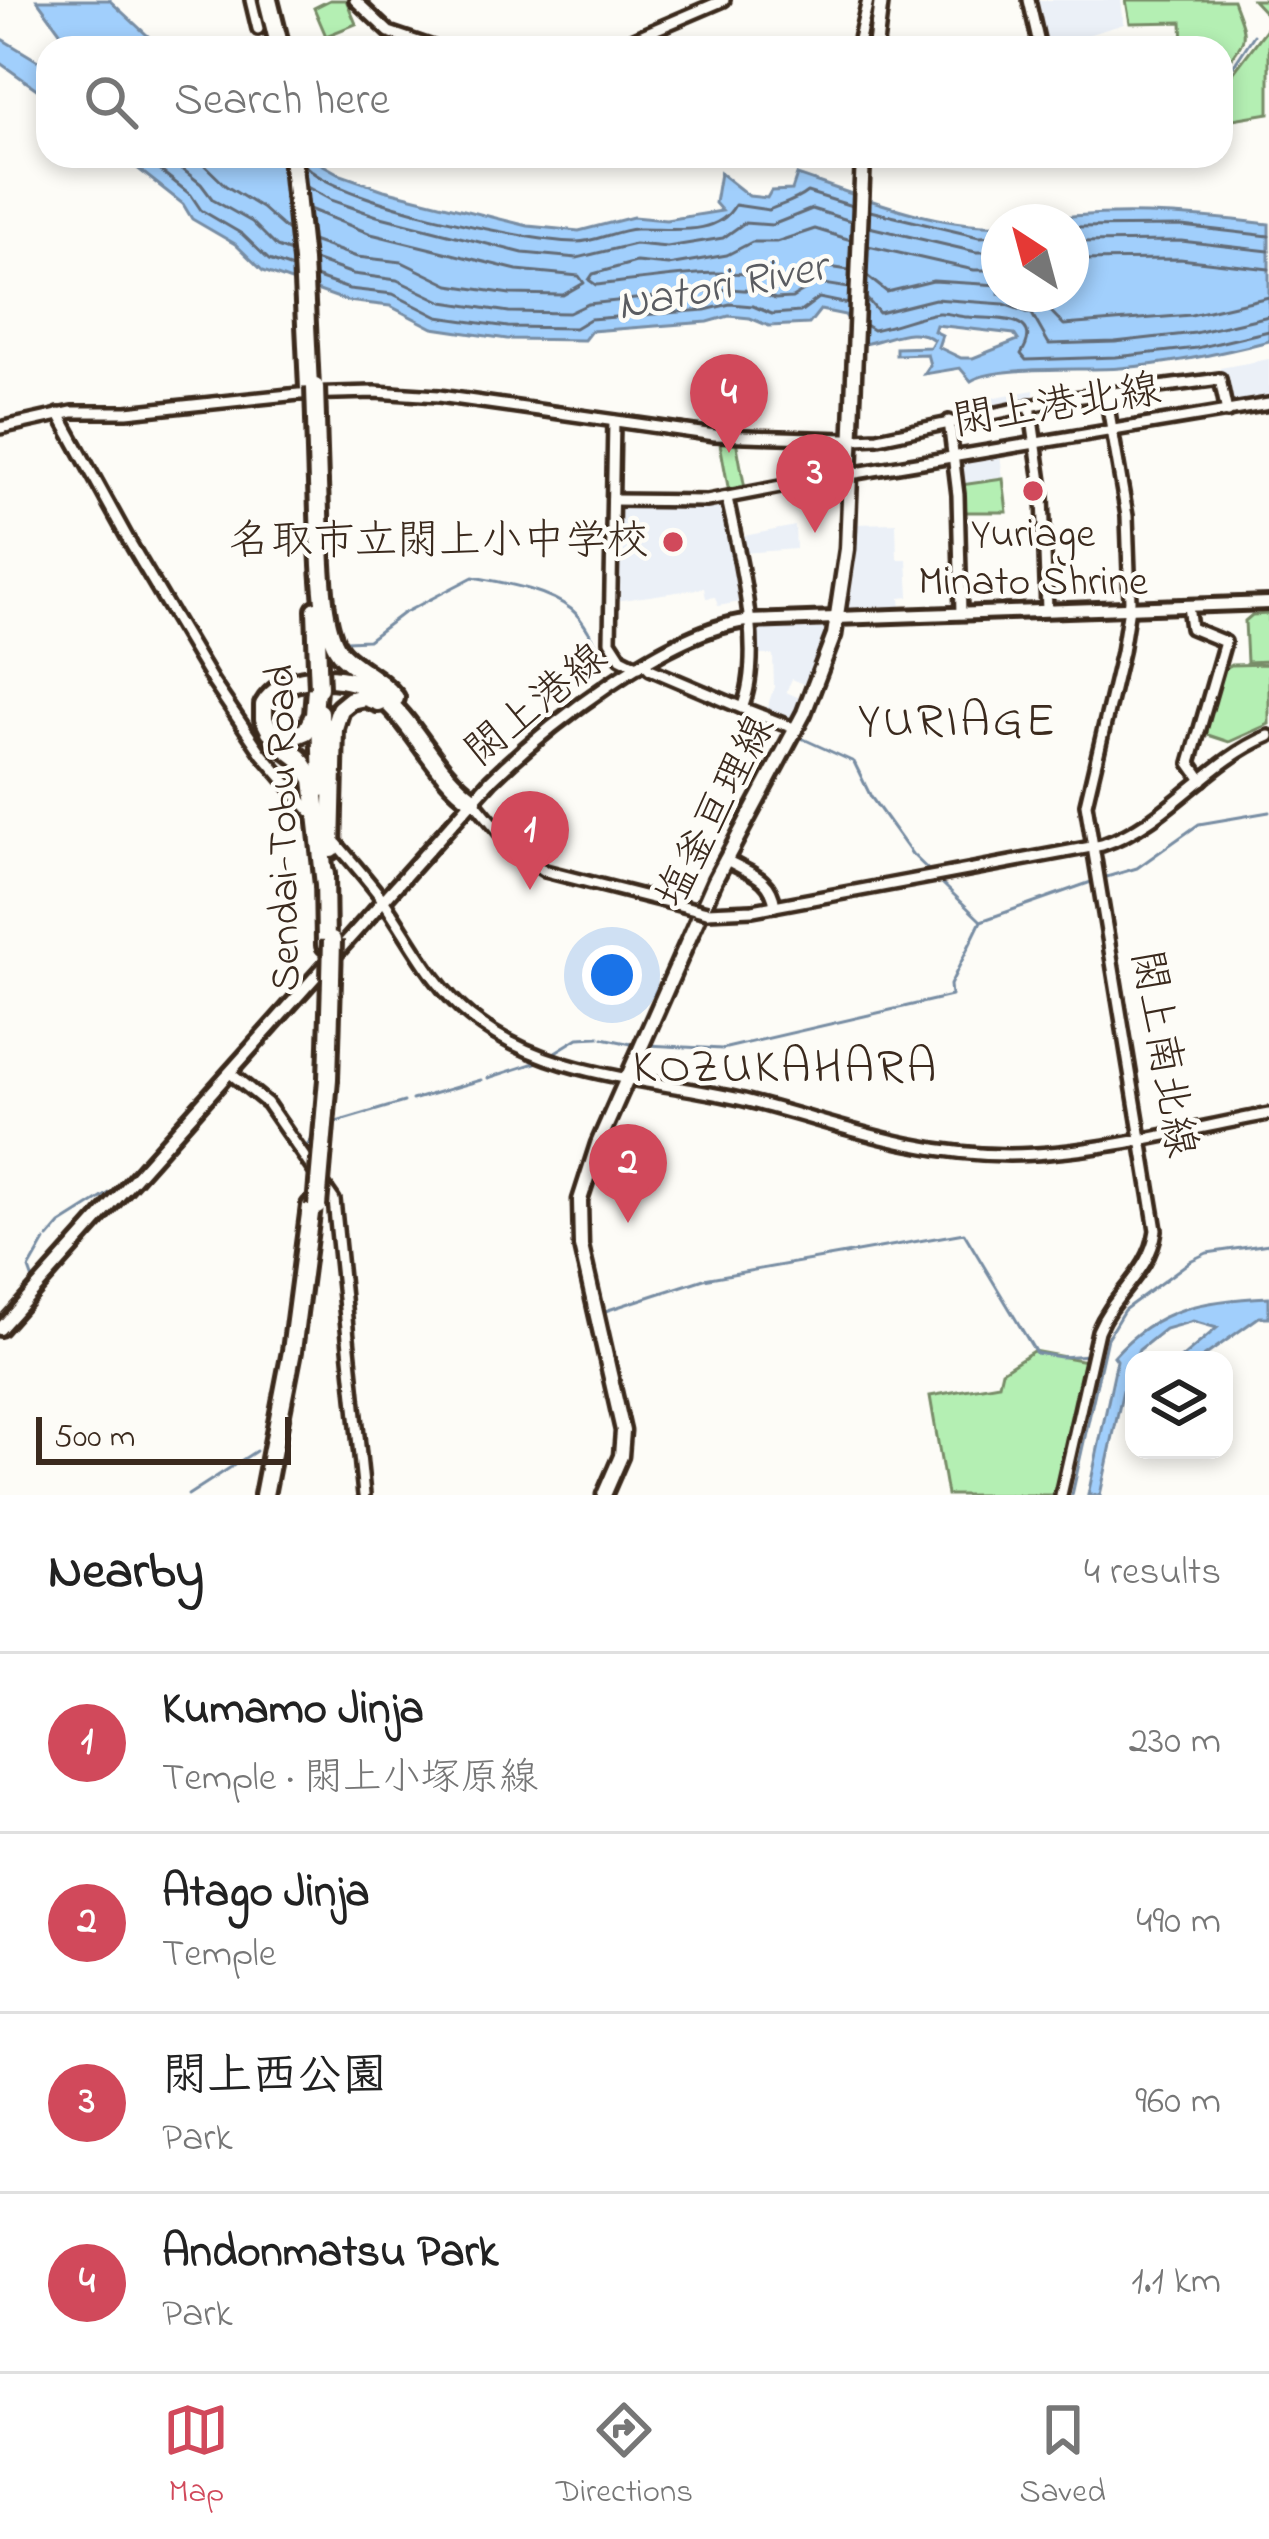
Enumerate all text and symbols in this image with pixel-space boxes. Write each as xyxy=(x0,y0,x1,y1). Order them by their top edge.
search box xyxy=(36,36,1233,168)
icon: search xyxy=(78,69,144,135)
text: Search here xyxy=(174,69,390,135)
north arrow xyxy=(981,204,1089,312)
water label: Natori River xyxy=(611,234,837,341)
pin: 4 xyxy=(690,354,768,453)
street label: 閖上港北線 xyxy=(949,360,1165,454)
pin: 3 xyxy=(776,434,854,533)
marker: Yuriage Minato Shrine xyxy=(1020,478,1046,504)
place label: Yuriage Minato Shrine xyxy=(918,505,1148,614)
place label: 名取市立閖上小中学校 xyxy=(229,512,649,573)
marker: 名取市立閖上小中学校 xyxy=(660,529,686,555)
street label: 閖上港線 xyxy=(453,629,621,783)
street label: Sendai-Tobu Road xyxy=(252,664,318,992)
district label: YURIAGE xyxy=(858,688,1058,758)
street label: 塩釜亘理線 xyxy=(642,705,792,919)
pin: 1 xyxy=(491,791,569,890)
your location xyxy=(582,945,642,1005)
street label: 閖上南北線 xyxy=(1114,945,1210,1163)
district label: KOZUKAHARA xyxy=(633,1034,939,1104)
pin: 2 xyxy=(589,1124,667,1223)
map controls xyxy=(1125,1351,1233,1459)
button: layers xyxy=(1125,1351,1233,1459)
scale bar xyxy=(36,1411,291,1464)
text: 500 m xyxy=(54,1414,135,1462)
text: Nearby xyxy=(48,1536,204,1611)
text: 4 results xyxy=(1084,1545,1221,1602)
text: Kumamo Jinja xyxy=(162,1678,424,1744)
text: 1 xyxy=(81,1714,93,1771)
text: 230 m xyxy=(1129,1714,1221,1771)
text: Temple · 閖上小塚原線 xyxy=(162,1751,538,1808)
text: Atago Jinja xyxy=(162,1861,370,1927)
text: 2 xyxy=(77,1894,97,1951)
text: 490 m xyxy=(1136,1894,1221,1951)
text: Temple xyxy=(162,1927,276,1984)
text: 閖上西公園 xyxy=(162,2045,387,2111)
text: 3 xyxy=(79,2074,95,2131)
text: 960 m xyxy=(1135,2074,1221,2131)
text: Park xyxy=(162,2111,232,2168)
text: Andonmatsu Park xyxy=(162,2221,498,2287)
text: 4 xyxy=(79,2254,95,2311)
text: 1.1 km xyxy=(1131,2254,1221,2311)
text: Park xyxy=(162,2287,232,2344)
tab: Map xyxy=(163,2397,229,2517)
tab: Directions xyxy=(556,2397,693,2517)
tab: Saved xyxy=(1020,2397,1106,2517)

